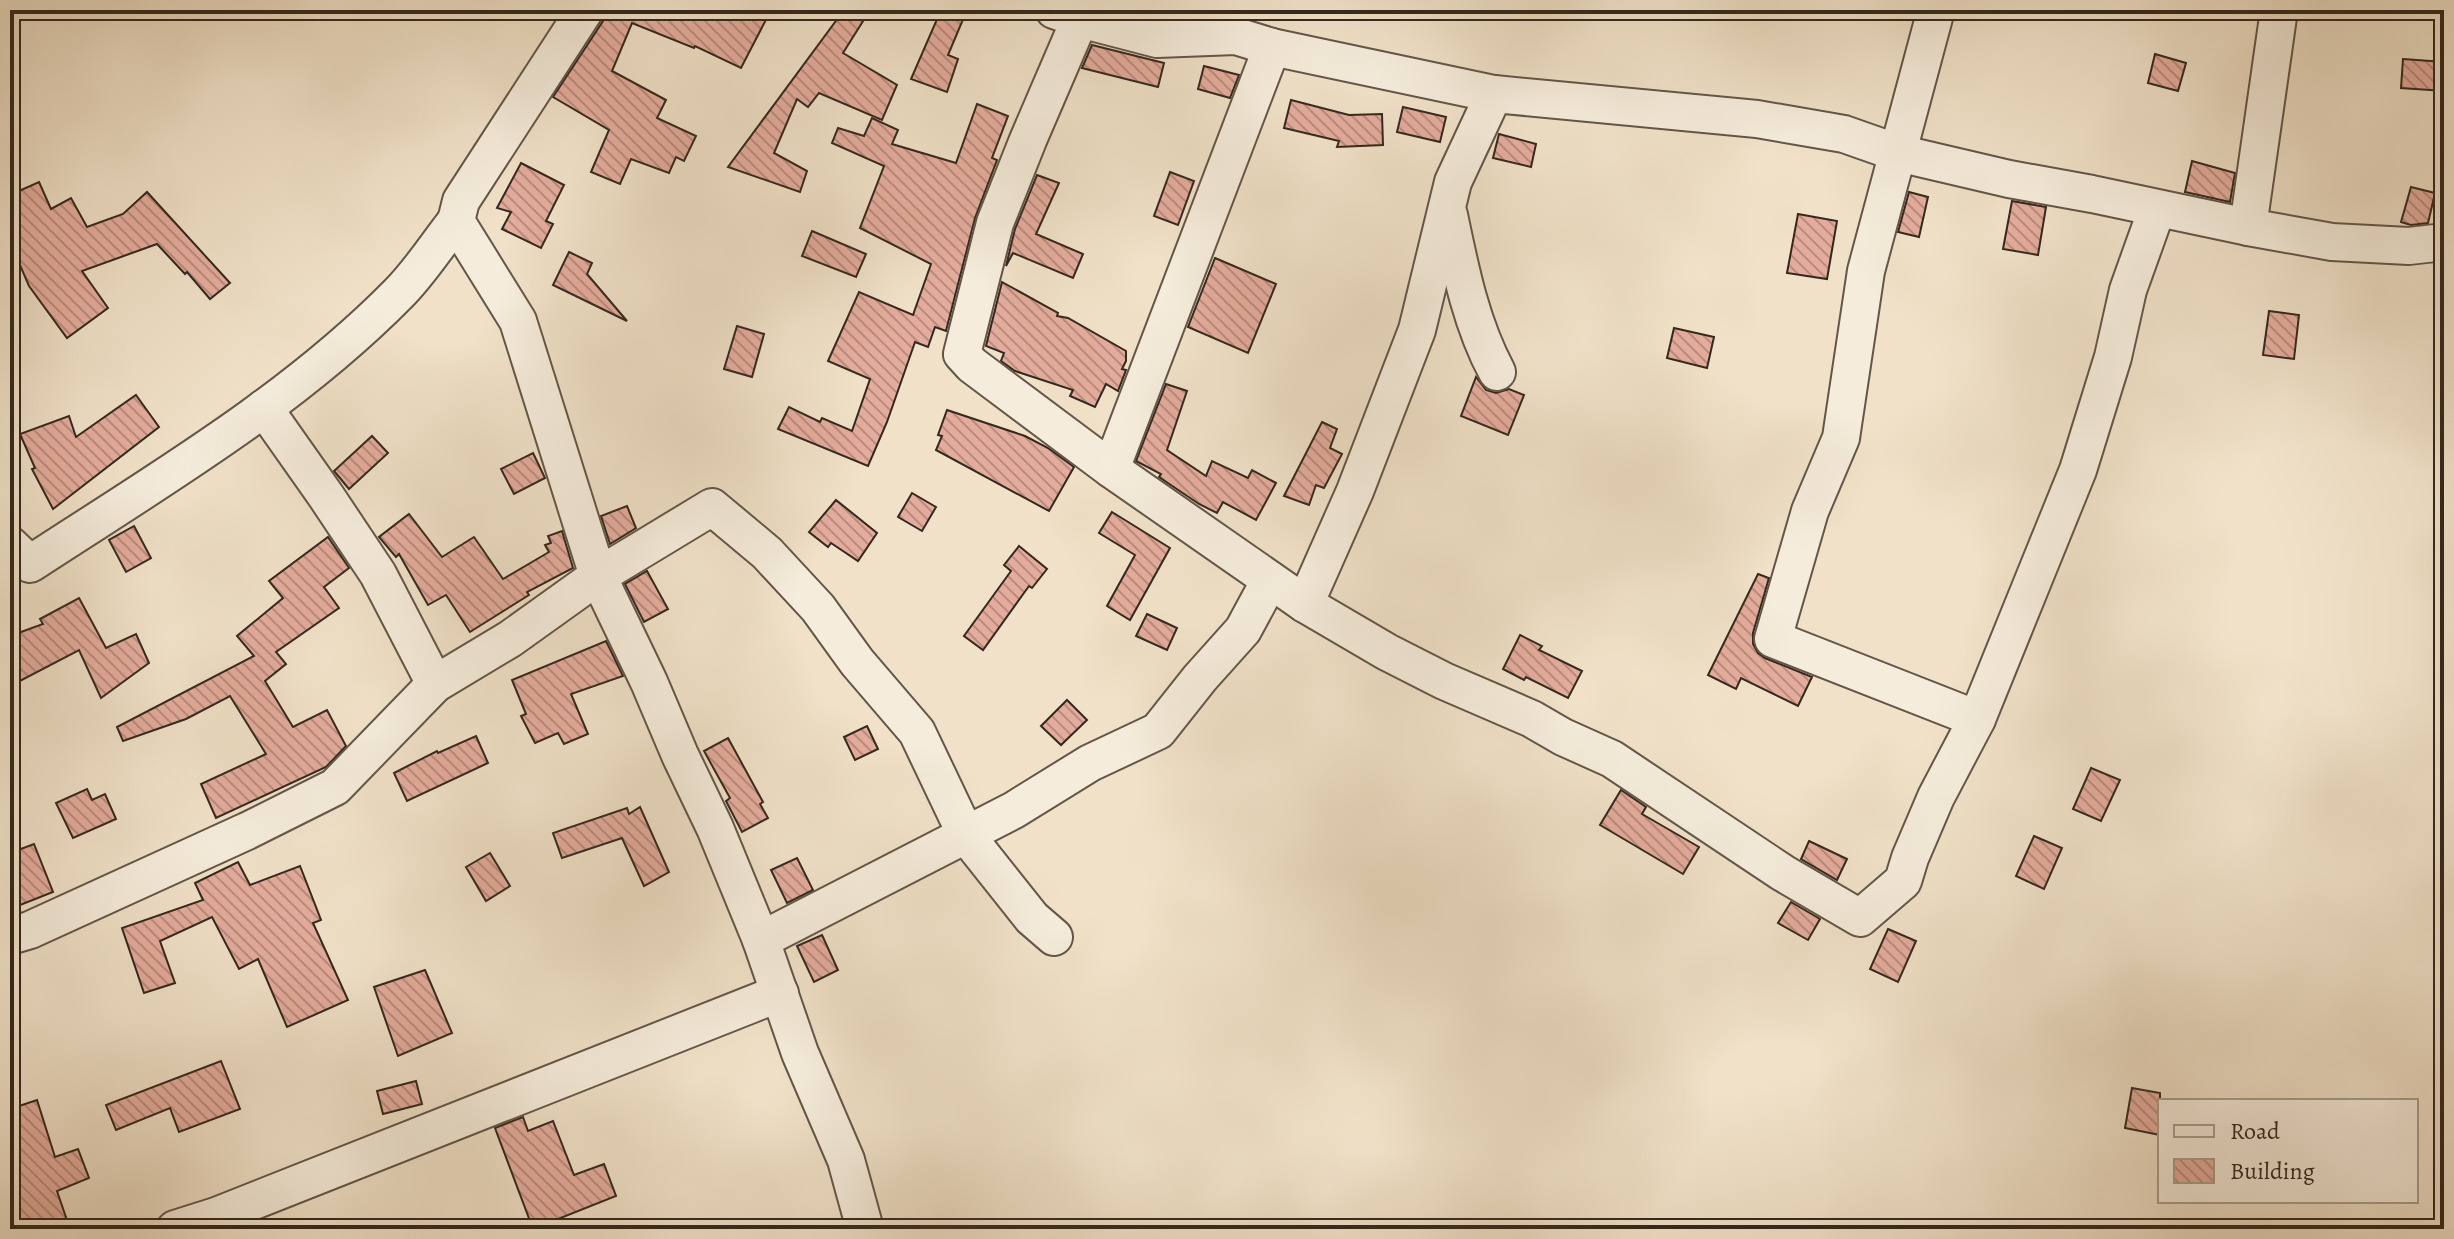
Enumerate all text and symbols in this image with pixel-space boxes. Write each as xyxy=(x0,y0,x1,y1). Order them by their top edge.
legend xyxy=(2158,1099,2418,1203)
text: Road xyxy=(2230,1115,2280,1147)
text: Building xyxy=(2230,1155,2315,1187)

